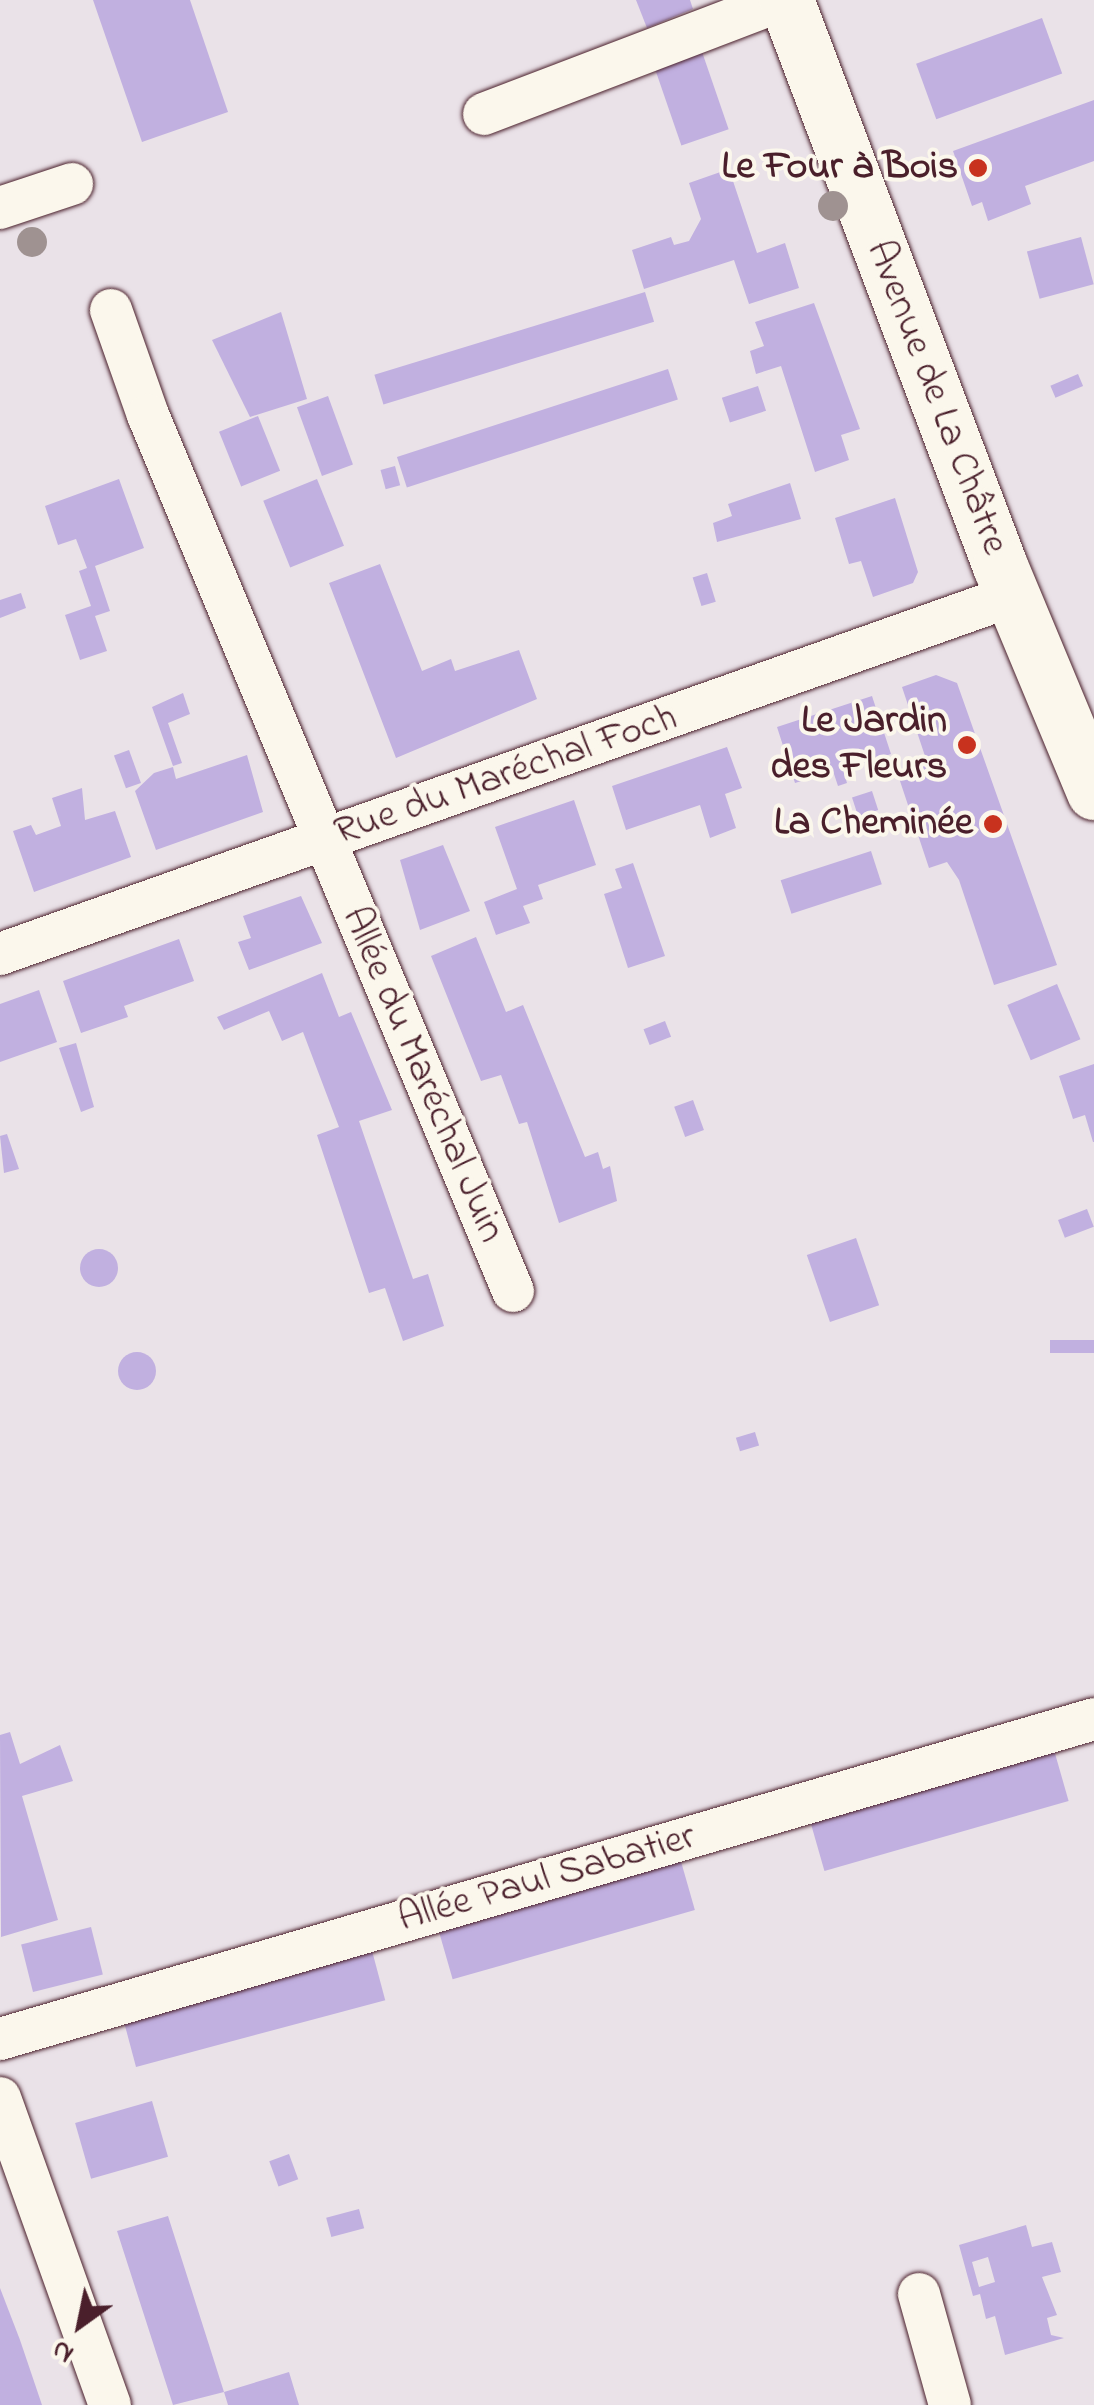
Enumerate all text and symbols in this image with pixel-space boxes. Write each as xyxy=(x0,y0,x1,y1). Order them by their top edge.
place label: Le Four à Bois xyxy=(721,144,958,192)
marker: Le Four à Bois xyxy=(967,157,989,179)
street label: Avenue de La Châtre xyxy=(854,234,1018,562)
street label: Rue du Maréchal Foch xyxy=(328,695,684,857)
place label: Le Jardin des Fleurs xyxy=(770,698,947,792)
marker: Le Jardin des Fleurs xyxy=(956,734,978,756)
place label: La Cheminée xyxy=(774,800,973,848)
marker: La Cheminée xyxy=(982,813,1004,835)
street label: Allée du Maréchal Juin xyxy=(330,900,514,1250)
street label: Allée Paul Sabatier xyxy=(393,1814,701,1944)
north arrow xyxy=(30,2275,130,2375)
text: N xyxy=(44,2328,82,2373)

